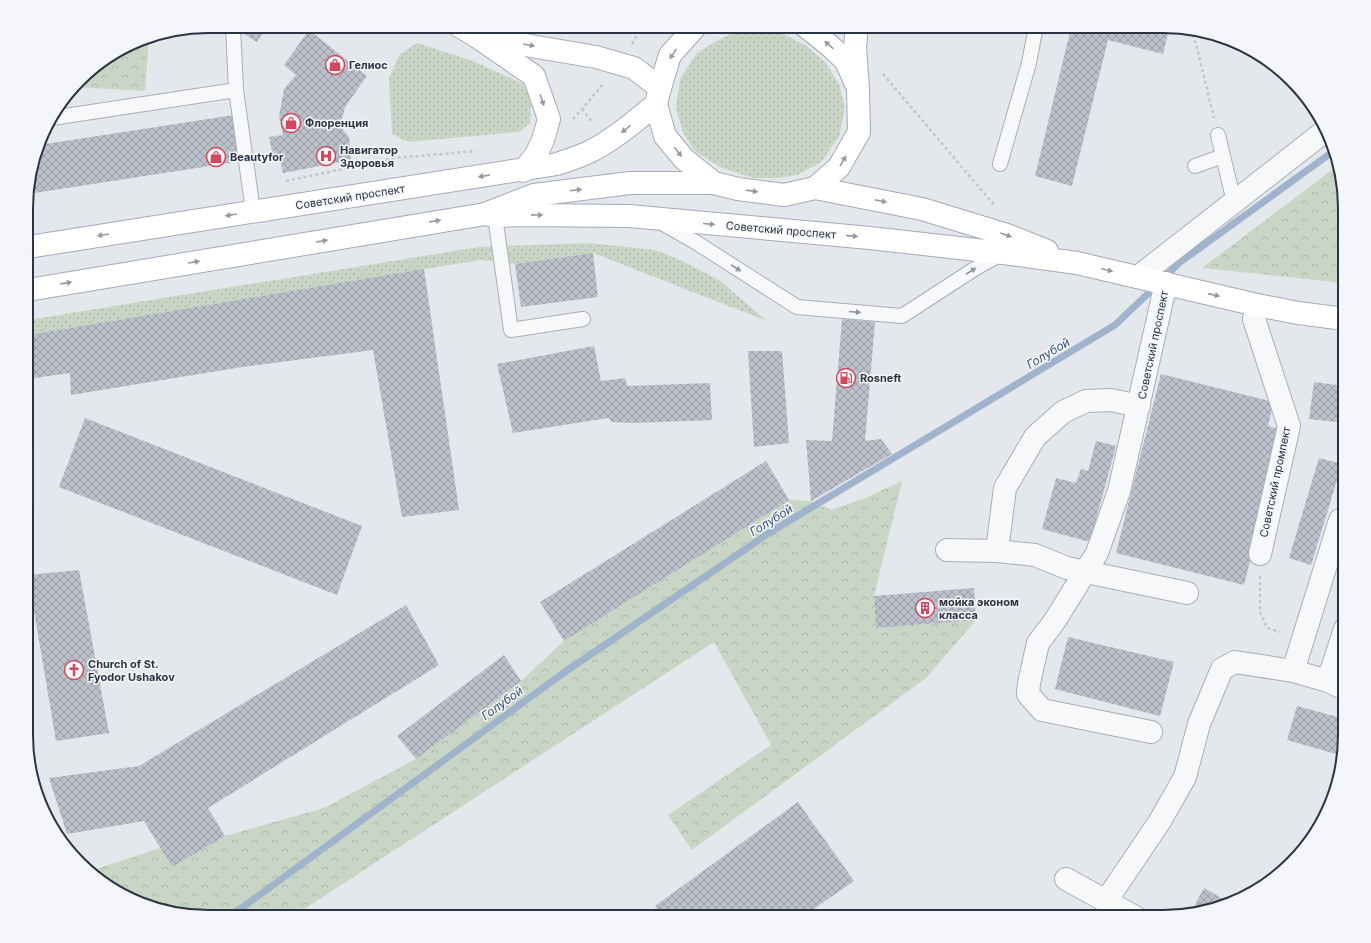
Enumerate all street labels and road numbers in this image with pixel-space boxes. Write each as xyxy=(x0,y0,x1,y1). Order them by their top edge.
street label: Советский проспект xyxy=(294,181,407,213)
street label: Советский проспект xyxy=(725,218,838,242)
street label: Советский проспект xyxy=(1135,289,1172,401)
street label: Советский промпект xyxy=(1256,425,1294,539)

